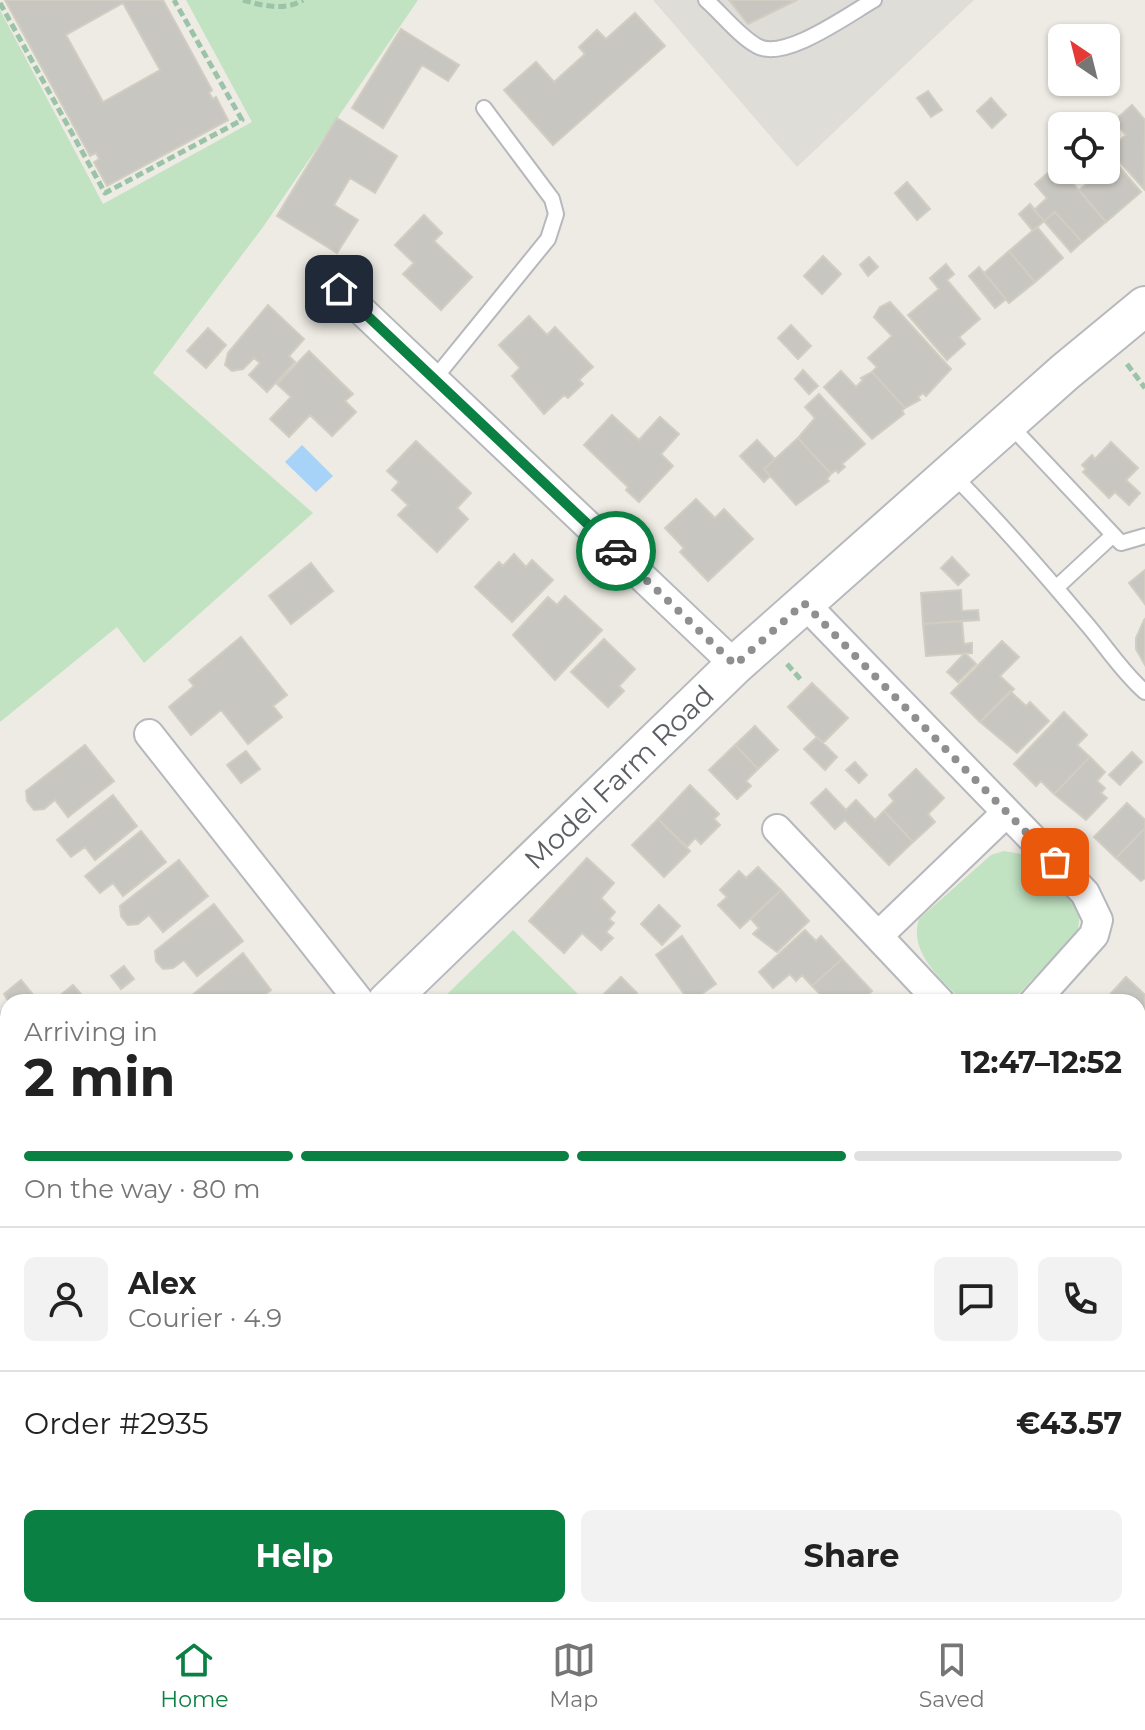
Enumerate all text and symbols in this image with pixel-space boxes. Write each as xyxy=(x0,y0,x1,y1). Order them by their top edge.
north arrow xyxy=(1048,24,1120,96)
map controls xyxy=(1048,24,1120,184)
button: locate xyxy=(1048,112,1120,184)
pin xyxy=(305,255,373,323)
icon: home xyxy=(317,267,361,311)
courier xyxy=(576,511,656,591)
icon: car xyxy=(594,529,638,573)
street label: Model Farm Road xyxy=(517,678,721,876)
pin xyxy=(1021,828,1089,896)
icon: bag xyxy=(1033,840,1077,884)
text: Arriving in xyxy=(24,1016,158,1048)
text: 12:47–12:52 xyxy=(961,1044,1122,1081)
text: 2 min xyxy=(24,1046,176,1109)
text: On the way · 80 m xyxy=(24,1173,261,1205)
button: person xyxy=(24,1257,108,1341)
button: chat xyxy=(934,1257,1018,1341)
button: phone xyxy=(1038,1257,1122,1341)
text: Alex xyxy=(128,1265,196,1302)
text: Courier · 4.9 xyxy=(128,1302,282,1334)
text: Order #2935 xyxy=(24,1405,209,1442)
text: €43.57 xyxy=(1016,1405,1122,1442)
button: Help xyxy=(24,1510,565,1602)
button: Share xyxy=(581,1510,1122,1602)
tab: Home xyxy=(160,1638,229,1713)
tab: Map xyxy=(549,1638,598,1713)
tab: Saved xyxy=(919,1638,985,1713)

